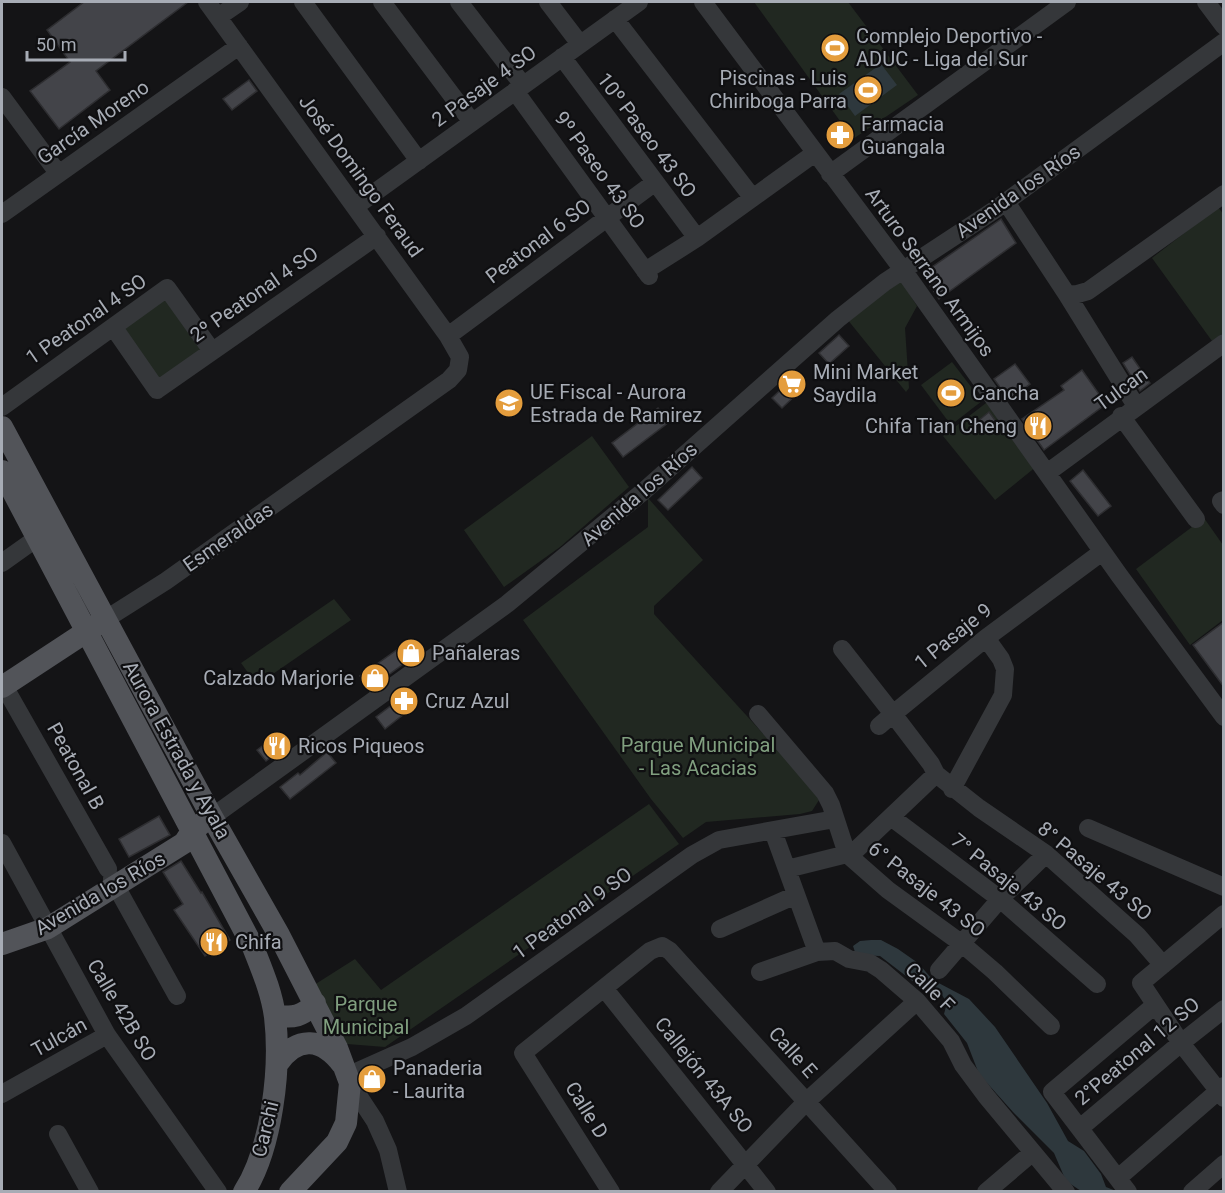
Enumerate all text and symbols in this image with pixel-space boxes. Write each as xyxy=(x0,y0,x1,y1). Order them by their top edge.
scale bar xyxy=(27,24,124,62)
place label: Complejo Deportivo - ADUC - Liga del Sur xyxy=(856,24,1043,71)
sports icon: Complejo Deportivo - ADUC - Liga del Sur xyxy=(819,32,851,64)
text: 50 m xyxy=(36,34,76,55)
street label: 2 Pasaje 4 SO xyxy=(427,40,541,132)
place label: Piscinas - Luis Chiriboga Parra xyxy=(709,66,847,113)
street label: 10º Paseo 43 SO xyxy=(592,68,702,202)
sports icon: Piscinas - Luis Chiriboga Parra xyxy=(852,74,884,106)
street label: García Moreno xyxy=(33,75,153,169)
street label: José Domingo Feraud xyxy=(294,90,428,262)
street label: 9º Paseo 43 SO xyxy=(549,107,651,233)
place label: Farmacia Guangala xyxy=(861,112,945,159)
pharmacy icon: Farmacia Guangala xyxy=(824,119,856,151)
street label: Avenida los Ríos xyxy=(951,139,1085,243)
street label: Arturo Serrano Armijos xyxy=(860,183,1000,361)
street label: Peatonal 6 SO xyxy=(481,194,595,288)
street label: 2º Peatonal 4 SO xyxy=(185,241,323,347)
street label: 1 Peatonal 4 SO xyxy=(21,269,151,369)
place label: Mini Market Saydila xyxy=(813,360,918,407)
street label: Tulcan xyxy=(1090,362,1152,416)
supermarket icon: Mini Market Saydila xyxy=(776,368,808,400)
sports icon: Cancha xyxy=(935,377,967,409)
place label: UE Fiscal - Aurora Estrada de Ramirez xyxy=(530,380,702,427)
place label: Cancha xyxy=(972,381,1039,405)
school or university icon: UE Fiscal - Aurora Estrada de Ramirez xyxy=(493,387,525,419)
restaurant icon: Chifa Tian Cheng xyxy=(1022,410,1054,442)
place label: Chifa Tian Cheng xyxy=(865,414,1017,438)
street label: Avenida los Ríos xyxy=(576,437,702,551)
street label: Esmeraldas xyxy=(178,497,278,577)
street label: 1 Pasaje 9 xyxy=(910,598,996,674)
shop icon: Pañaleras xyxy=(395,637,427,669)
place label: Pañaleras xyxy=(432,641,520,665)
street label: Aurora Estrada y Ayala xyxy=(118,657,236,843)
shop icon: Calzado Marjorie xyxy=(359,662,391,694)
place label: Calzado Marjorie xyxy=(203,666,354,690)
pharmacy icon: Cruz Azul xyxy=(388,685,420,717)
place label: Cruz Azul xyxy=(425,689,510,713)
street label: Peatonal B xyxy=(42,718,110,814)
restaurant icon: Ricos Piqueos xyxy=(261,730,293,762)
park label: Parque Municipal - Las Acacias xyxy=(621,733,775,780)
place label: Ricos Piqueos xyxy=(298,734,425,758)
street label: 8° Pasaje 43 SO xyxy=(1033,816,1157,926)
street label: 7° Pasaje 43 SO xyxy=(946,828,1072,936)
street label: 6° Pasaje 43 SO xyxy=(864,836,990,942)
street label: Avenida los Ríos xyxy=(31,846,169,940)
street label: 1 Peatonal 9 SO xyxy=(508,862,636,964)
restaurant icon: Chifa xyxy=(198,926,230,958)
place label: Chifa xyxy=(235,930,282,954)
street label: Calle 42B SO xyxy=(82,955,162,1065)
street label: Calle F xyxy=(900,957,960,1017)
park label: Parque Municipal xyxy=(323,992,409,1039)
street label: 2°Peatonal 12 SO xyxy=(1070,992,1204,1110)
street label: Tulcán xyxy=(27,1012,91,1062)
street label: Callejón 43A SO xyxy=(650,1012,758,1138)
street label: Calle E xyxy=(764,1021,822,1083)
place label: Panaderia - Laurita xyxy=(393,1056,483,1103)
shop icon: Panaderia - Laurita xyxy=(356,1063,388,1095)
street label: Calle D xyxy=(560,1077,614,1143)
street label: Carchi xyxy=(246,1099,284,1159)

